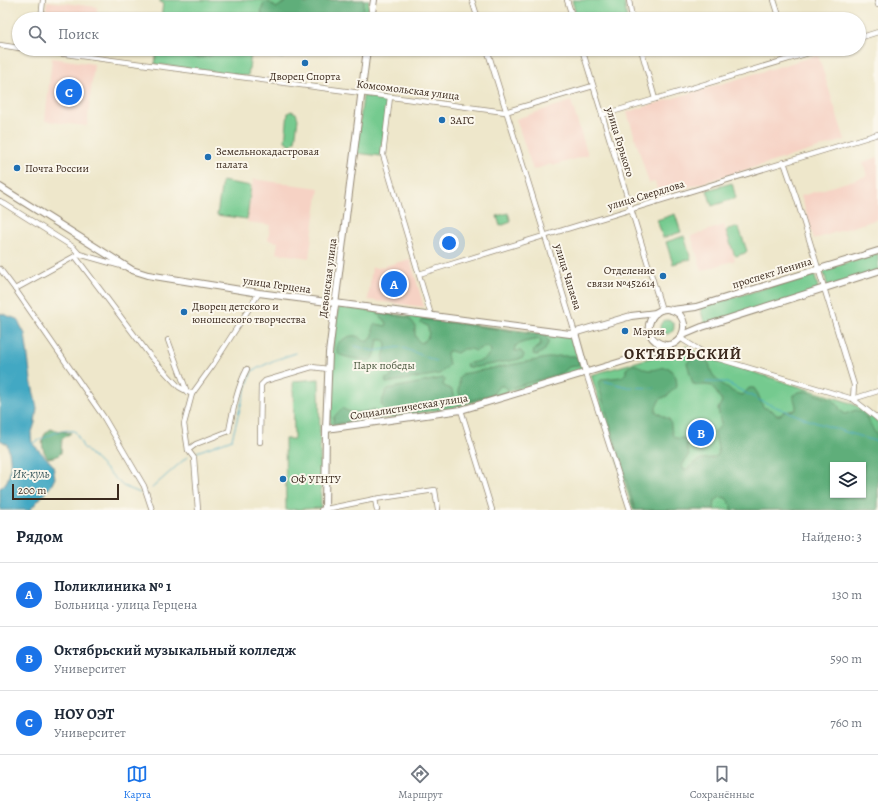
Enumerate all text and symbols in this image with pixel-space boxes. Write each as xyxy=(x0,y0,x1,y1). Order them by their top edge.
search box xyxy=(12,12,866,56)
icon: search xyxy=(26,23,48,45)
text: Поиск xyxy=(58,24,99,44)
marker: Дворец Спорта xyxy=(300,58,310,68)
place label: Дворец Спорта xyxy=(269,69,341,84)
street label: Комсомольская улица xyxy=(356,76,461,104)
pin: C xyxy=(56,77,82,107)
street label: улица Горького xyxy=(602,104,638,179)
place label: ЗАГС xyxy=(450,113,474,128)
marker: ЗАГС xyxy=(437,115,447,125)
place label: Земельнокадастровая палата xyxy=(216,144,319,172)
marker: Земельнокадастровая палата xyxy=(203,152,213,162)
place label: Почта России xyxy=(25,161,89,176)
marker: Почта России xyxy=(12,163,22,173)
street label: улица Свердлова xyxy=(605,176,687,214)
your location xyxy=(439,233,459,253)
street label: Девонская улица xyxy=(316,236,340,319)
street label: улица Чапаева xyxy=(551,241,585,313)
street label: проспект Ленина xyxy=(730,253,815,292)
place label: Отделение связи №452614 xyxy=(587,263,655,291)
pin: A xyxy=(381,269,407,299)
marker: Отделение связи №452614 xyxy=(658,271,668,281)
street label: улица Герцена xyxy=(241,273,313,297)
place label: Дворец детского и юношеского творчества xyxy=(192,299,307,327)
marker: Дворец детского и юношеского творчества xyxy=(179,307,189,317)
place label: Мэрия xyxy=(633,324,665,339)
marker: Мэрия xyxy=(620,326,630,336)
district label: ОКТЯБРЬСКИЙ xyxy=(624,344,742,364)
park label: Парк победы xyxy=(353,358,415,373)
street label: Социалистическая улица xyxy=(349,390,470,424)
pin: B xyxy=(688,418,714,448)
map controls xyxy=(830,462,866,498)
button: layers xyxy=(830,462,866,498)
water label: Ик-куль xyxy=(12,466,50,482)
place label: ОФ УГНТУ xyxy=(291,472,341,487)
marker: ОФ УГНТУ xyxy=(278,474,288,484)
scale bar xyxy=(12,482,119,501)
text: 200 m xyxy=(18,483,46,498)
text: Рядом xyxy=(16,525,63,548)
text: Найдено: 3 xyxy=(801,528,862,545)
text: Поликлиника № 1 xyxy=(54,576,171,596)
text: A xyxy=(25,586,33,603)
text: 130 m xyxy=(832,586,862,603)
text: Больница · улица Герцена xyxy=(54,596,197,613)
text: Октябрьский музыкальный колледж xyxy=(54,640,296,660)
text: B xyxy=(25,650,33,667)
text: 590 m xyxy=(830,650,862,667)
text: Университет xyxy=(54,660,126,677)
text: НОУ ОЭТ xyxy=(54,704,114,724)
text: C xyxy=(25,714,33,731)
text: 760 m xyxy=(830,714,862,731)
text: Университет xyxy=(54,724,126,741)
tab: Карта xyxy=(123,763,151,802)
tab: Маршрут xyxy=(398,763,443,802)
tab: Сохранённые xyxy=(690,763,755,802)

